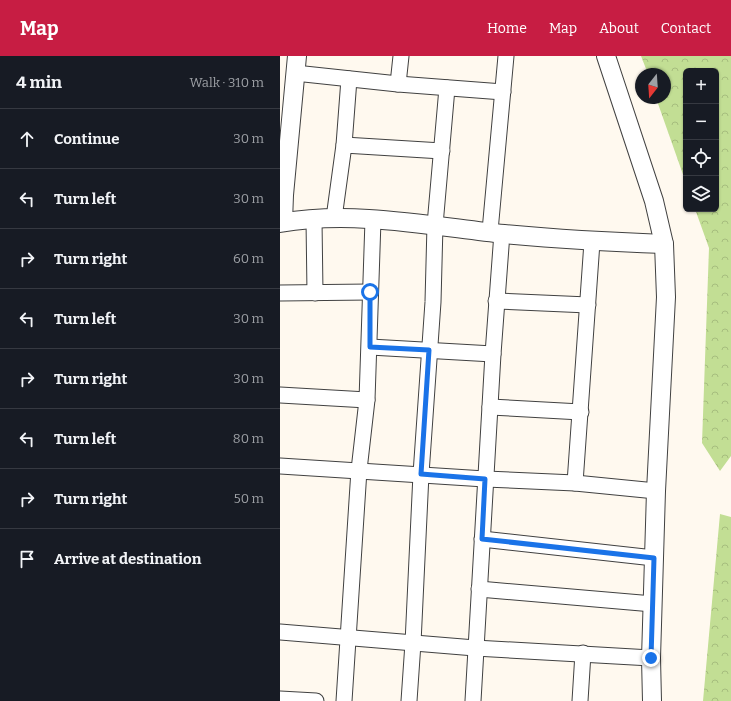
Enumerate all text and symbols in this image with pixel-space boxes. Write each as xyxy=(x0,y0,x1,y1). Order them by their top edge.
text: Map xyxy=(20,17,59,40)
text: Home xyxy=(487,20,527,37)
text: Map xyxy=(549,20,577,37)
text: About xyxy=(599,20,639,37)
text: Contact xyxy=(661,20,711,37)
north arrow xyxy=(635,68,671,104)
map controls xyxy=(683,68,719,212)
button: + xyxy=(683,68,719,104)
text: 4 min xyxy=(16,72,62,93)
text: Walk · 310 m xyxy=(190,75,264,90)
button: − xyxy=(683,104,719,140)
icon: ahead xyxy=(16,128,38,150)
text: Continue xyxy=(54,130,120,148)
text: 30 m xyxy=(233,131,264,146)
button: locate xyxy=(683,140,719,176)
button: layers xyxy=(683,176,719,212)
icon: left xyxy=(16,188,38,210)
text: Turn left xyxy=(54,190,116,208)
text: 30 m xyxy=(233,191,264,206)
icon: right xyxy=(16,248,38,270)
text: Turn right xyxy=(54,250,127,268)
text: 60 m xyxy=(233,251,264,266)
route start xyxy=(361,283,379,301)
icon: left xyxy=(16,308,38,330)
text: Turn left xyxy=(54,310,116,328)
text: 30 m xyxy=(233,311,264,326)
icon: right xyxy=(16,368,38,390)
text: Turn right xyxy=(54,370,127,388)
text: 30 m xyxy=(233,371,264,386)
icon: left xyxy=(16,428,38,450)
text: Turn left xyxy=(54,430,116,448)
text: 80 m xyxy=(233,431,264,446)
icon: right xyxy=(16,488,38,510)
text: Turn right xyxy=(54,490,127,508)
text: 50 m xyxy=(234,491,264,506)
icon: arrive xyxy=(16,548,38,570)
text: Arrive at destination xyxy=(54,550,201,568)
route end xyxy=(642,649,660,667)

